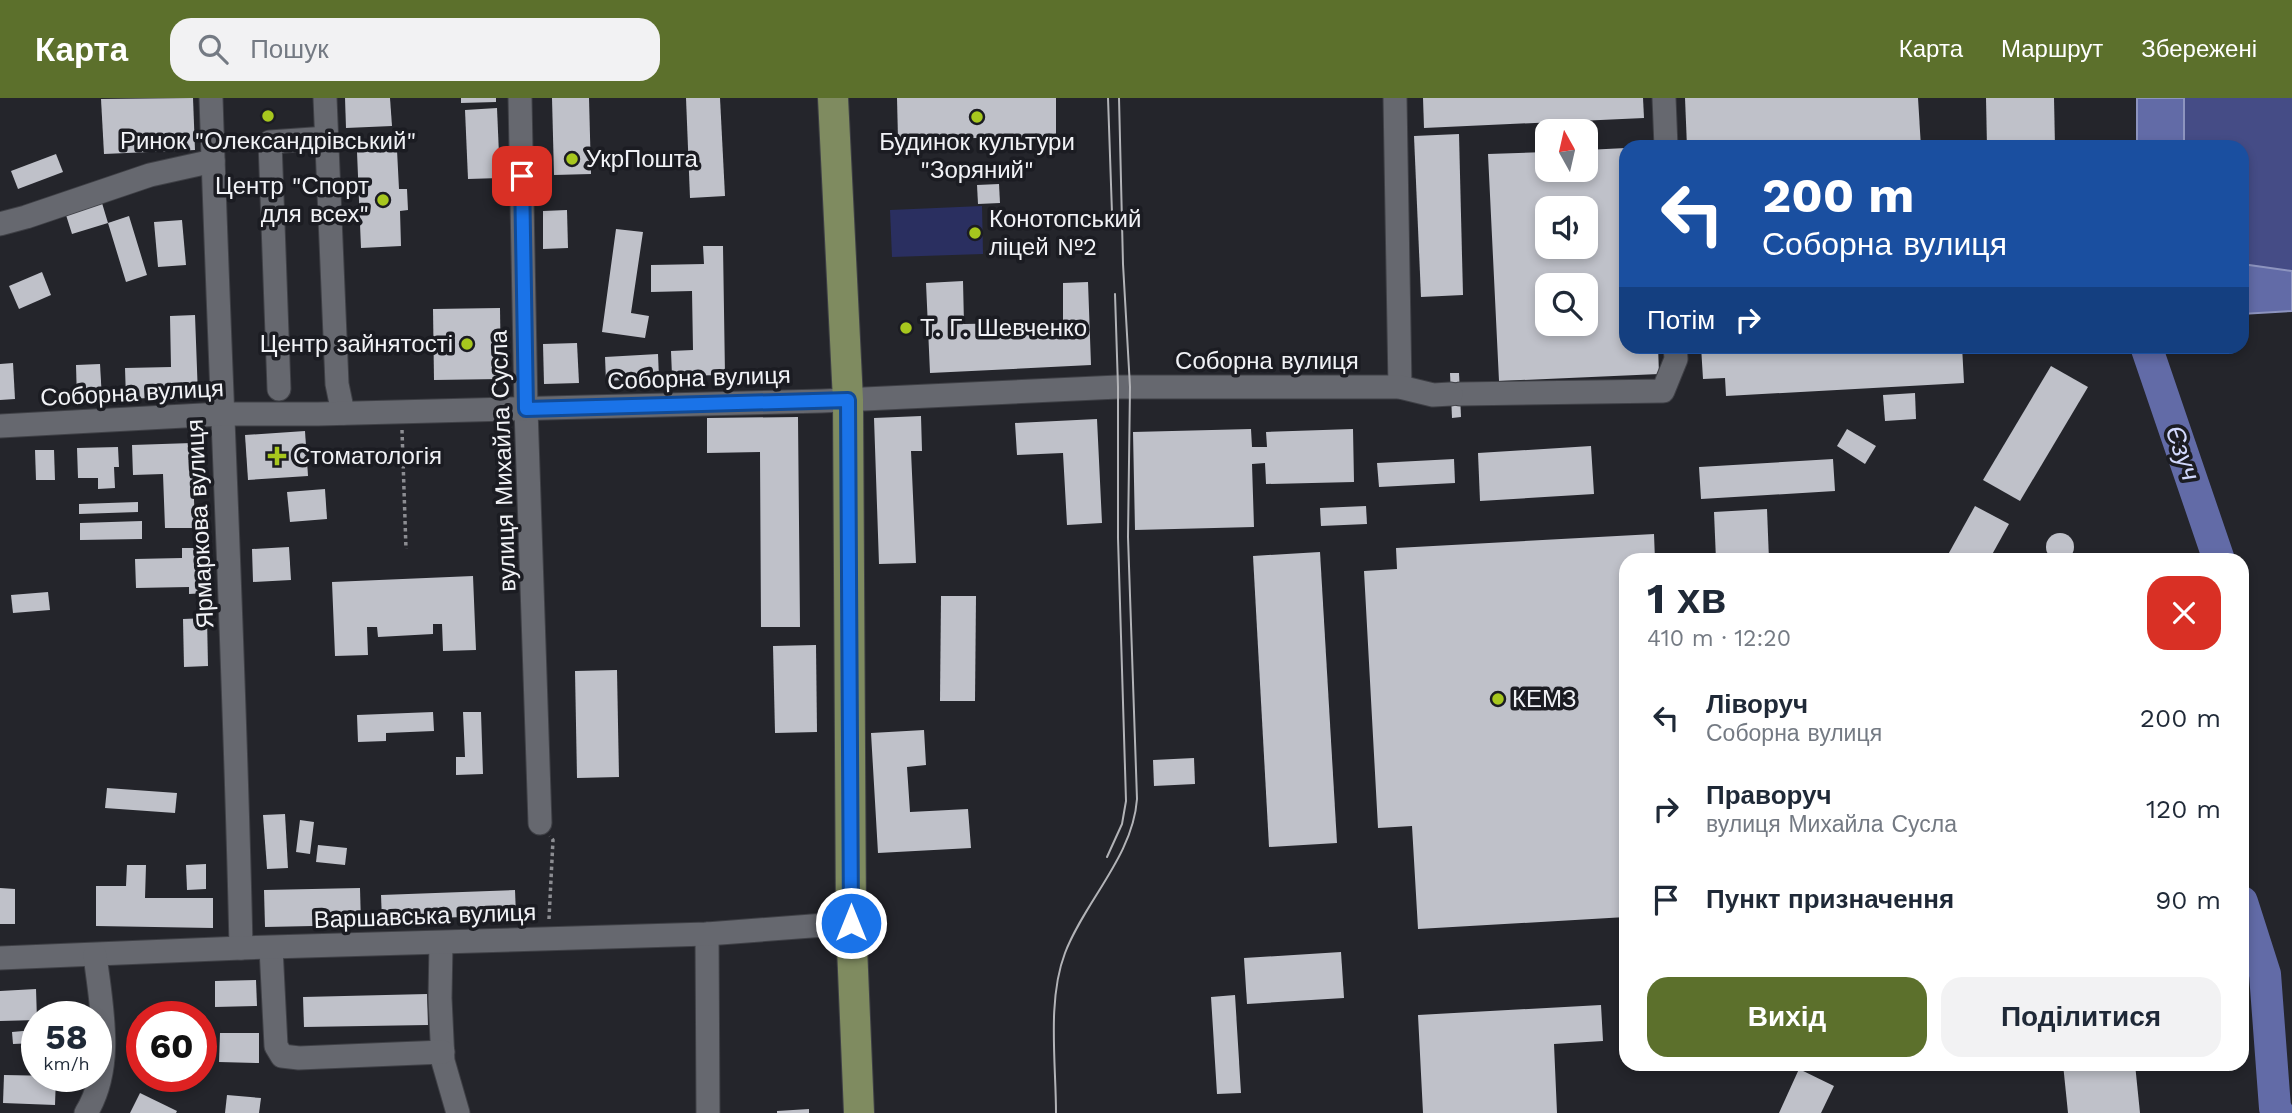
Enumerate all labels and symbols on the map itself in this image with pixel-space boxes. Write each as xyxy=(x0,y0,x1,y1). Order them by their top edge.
marker: Ринок "Олександрівський" xyxy=(260,108,276,124)
marker: Будинок культури "Зоряний" xyxy=(969,109,985,125)
north arrow xyxy=(1535,119,1598,182)
place label: Ринок "Олександрівський" xyxy=(120,127,416,155)
place label: Будинок культури "Зоряний" xyxy=(879,128,1075,184)
place label: УкрПошта xyxy=(586,145,699,173)
pin xyxy=(492,146,552,206)
marker: УкрПошта xyxy=(564,151,580,167)
place label: Центр "Спорт для всех" xyxy=(215,172,369,228)
marker: Центр "Спорт для всех" xyxy=(375,192,391,208)
place label: Конотопський ліцей №2 xyxy=(989,205,1141,261)
marker: Конотопський ліцей №2 xyxy=(967,225,983,241)
place label: Т. Г. Шевченко xyxy=(920,314,1087,342)
marker: Т. Г. Шевченко xyxy=(898,320,914,336)
street label: вулиця Михайла Сусла xyxy=(484,329,522,592)
place label: Центр зайнятості xyxy=(260,330,453,358)
marker: Центр зайнятості xyxy=(459,336,475,352)
street label: Соборна вулиця xyxy=(1175,347,1359,375)
street label: Соборна вулиця xyxy=(607,361,791,395)
street label: Соборна вулиця xyxy=(40,374,224,412)
street label: Ярмаркова вулиця xyxy=(181,418,219,630)
water label: Єзуч xyxy=(2160,422,2206,484)
place label: Стоматологія xyxy=(293,442,442,470)
marker: Стоматологія xyxy=(267,446,287,466)
place label: КЕМЗ xyxy=(1512,685,1576,713)
marker: КЕМЗ xyxy=(1490,691,1506,707)
position arrow xyxy=(814,886,888,960)
street label: Варшавська вулиця xyxy=(313,898,537,934)
speed limit sign: 60 xyxy=(126,1001,217,1092)

